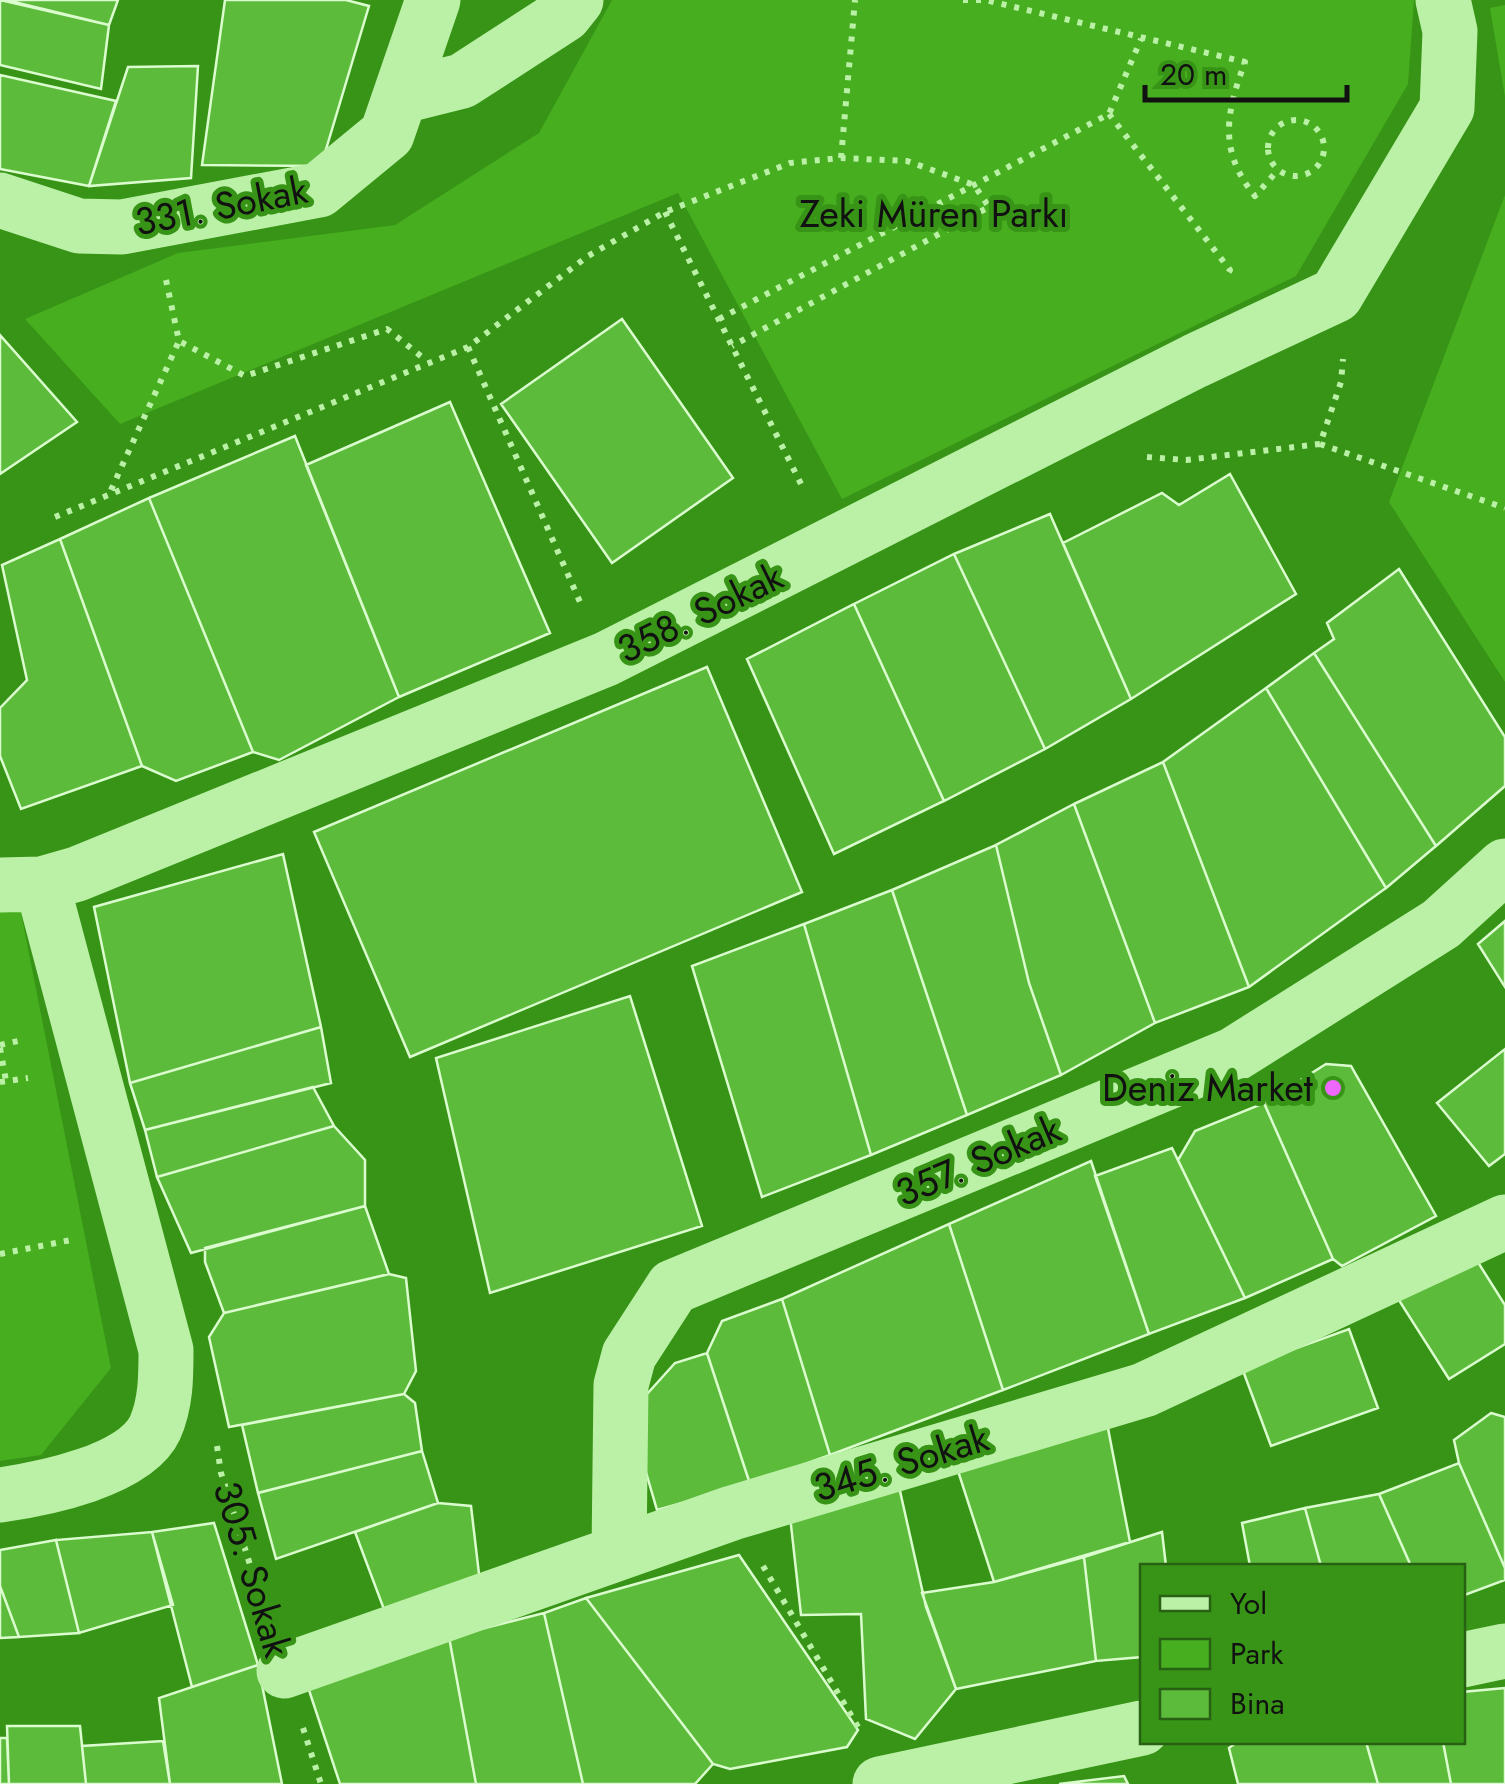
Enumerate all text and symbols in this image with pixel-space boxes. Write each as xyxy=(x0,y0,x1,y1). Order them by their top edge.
scale bar xyxy=(1145,40,1348,102)
text: 20 m xyxy=(1160,53,1227,96)
street label: 331. Sokak xyxy=(130,162,312,249)
park label: Zeki Müren Parkı xyxy=(800,186,1068,241)
street label: 358. Sokak xyxy=(608,549,792,676)
place label: Deniz Market xyxy=(1102,1060,1313,1115)
marker: Deniz Market xyxy=(1322,1077,1344,1099)
street label: 357. Sokak xyxy=(887,1101,1069,1220)
street label: 345. Sokak xyxy=(807,1410,995,1515)
street label: 305. Sokak xyxy=(200,1474,305,1664)
legend xyxy=(1140,1564,1465,1744)
text: Yol xyxy=(1230,1582,1267,1625)
text: Park xyxy=(1230,1632,1284,1675)
text: Bina xyxy=(1230,1682,1285,1725)

